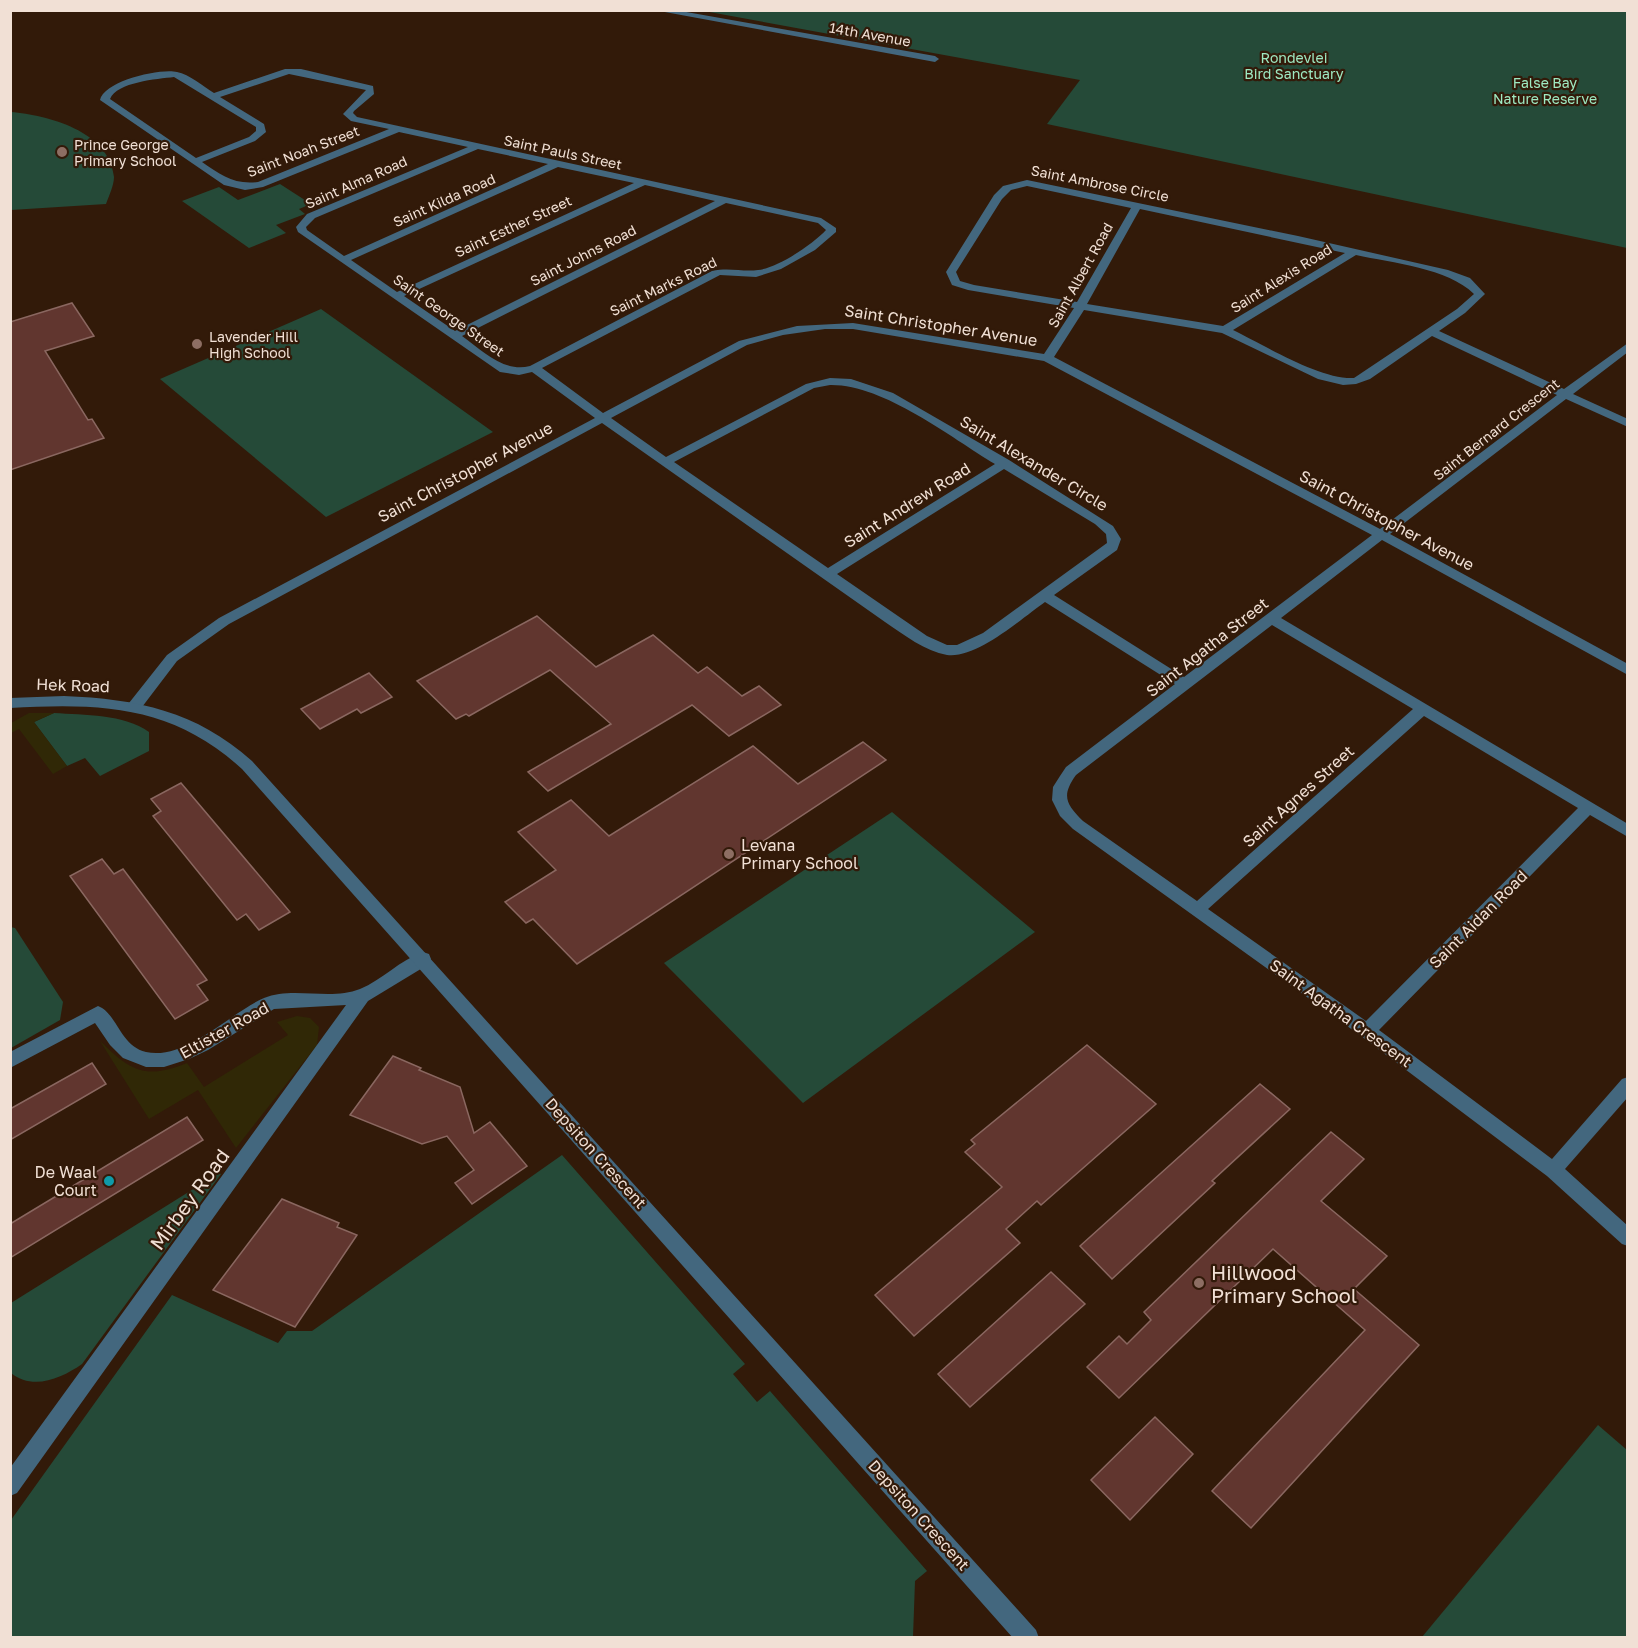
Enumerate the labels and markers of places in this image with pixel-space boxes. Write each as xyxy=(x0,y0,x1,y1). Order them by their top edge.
place label: Prince George Primary School xyxy=(74,136,176,169)
marker: Prince George Primary School xyxy=(55,145,69,159)
place label: Lavender Hill High School xyxy=(209,328,298,361)
marker: Lavender Hill High School xyxy=(190,337,204,351)
place label: Levana Primary School xyxy=(741,835,858,873)
marker: Levana Primary School xyxy=(722,847,736,861)
place label: De Waal Court xyxy=(35,1162,97,1200)
marker: De Waal Court xyxy=(102,1174,116,1188)
place label: Hillwood Primary School xyxy=(1211,1260,1357,1307)
marker: Hillwood Primary School xyxy=(1192,1276,1206,1290)

